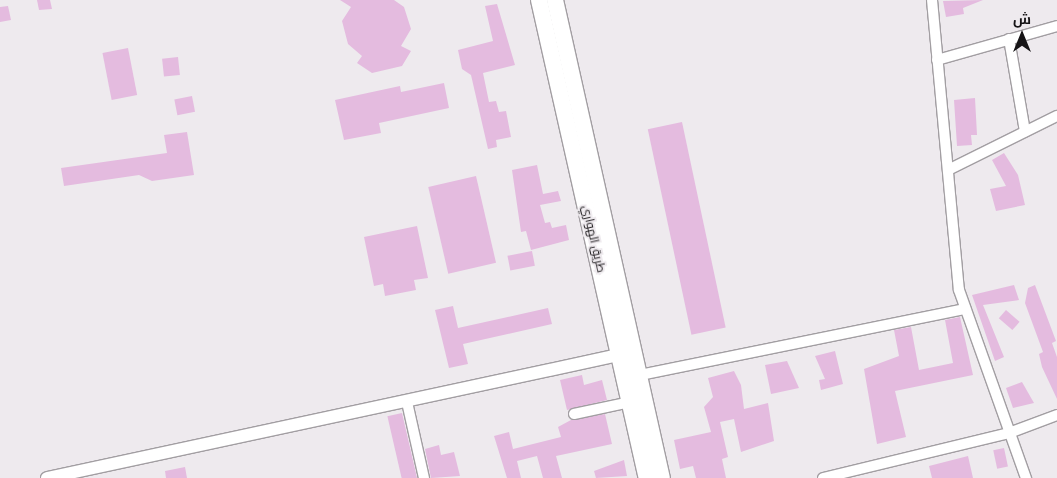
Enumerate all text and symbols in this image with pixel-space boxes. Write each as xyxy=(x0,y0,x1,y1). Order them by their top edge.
north arrow xyxy=(997,10,1047,60)
text: ش xyxy=(1013,11,1031,28)
street label: طريق الهواري xyxy=(578,204,608,274)

